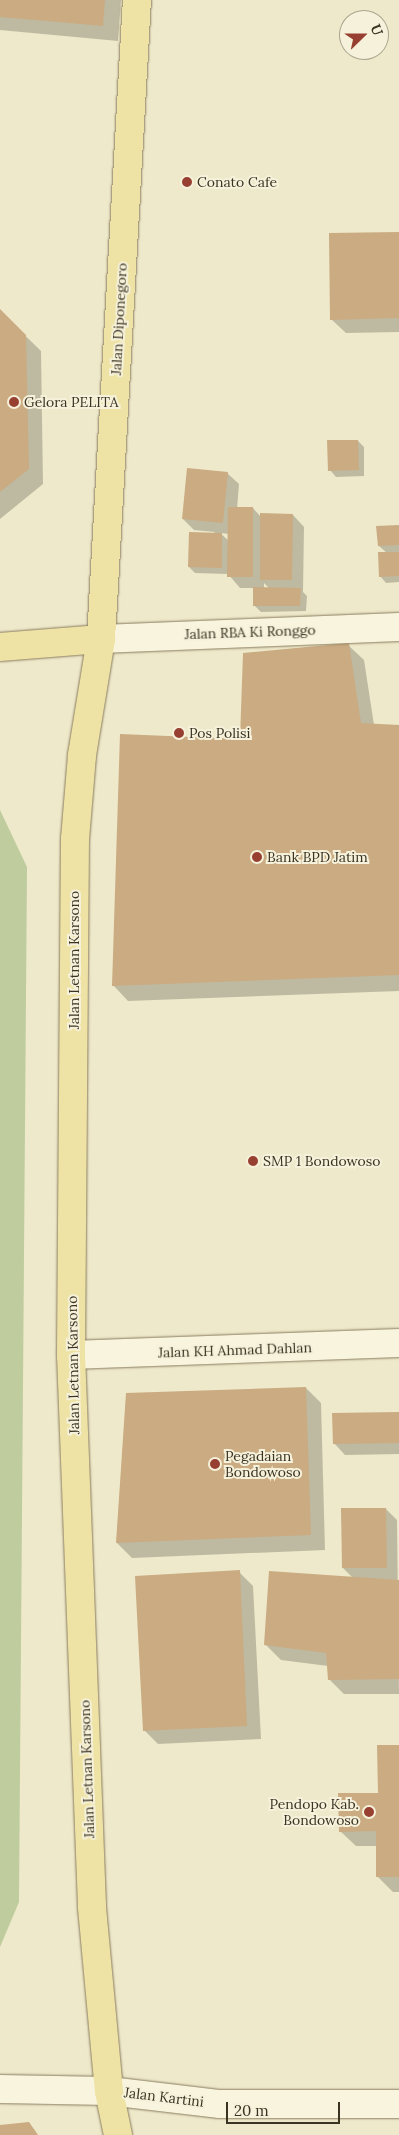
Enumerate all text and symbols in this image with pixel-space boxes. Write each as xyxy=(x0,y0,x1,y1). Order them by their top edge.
north arrow xyxy=(339,10,389,60)
text: U xyxy=(367,21,387,38)
place label: Conato Cafe xyxy=(197,174,277,190)
marker: Conato Cafe xyxy=(181,176,193,188)
street label: Jalan Diponegoro xyxy=(108,262,130,376)
place label: Gelora PELITA xyxy=(24,394,118,410)
marker: Gelora PELITA xyxy=(8,396,20,408)
street label: Jalan RBA Ki Ronggo xyxy=(184,621,316,643)
place label: Pos Polisi xyxy=(189,725,250,741)
marker: Pos Polisi xyxy=(173,727,185,739)
place label: Bank BPD Jatim xyxy=(267,849,368,865)
marker: Bank BPD Jatim xyxy=(251,851,263,863)
street label: Jalan Letnan Karsono xyxy=(66,891,82,1029)
place label: SMP 1 Bondowoso xyxy=(263,1153,380,1169)
marker: SMP 1 Bondowoso xyxy=(247,1155,259,1167)
street label: Jalan Letnan Karsono xyxy=(63,1296,83,1434)
street label: Jalan KH Ahmad Dahlan xyxy=(158,1339,312,1361)
place label: Pegadaian Bondowoso xyxy=(225,1448,301,1480)
marker: Pegadaian Bondowoso xyxy=(209,1458,221,1470)
street label: Jalan Letnan Karsono xyxy=(76,1699,98,1839)
place label: Pendopo Kab. Bondowoso xyxy=(269,1796,359,1828)
marker: Pendopo Kab. Bondowoso xyxy=(363,1806,375,1818)
street label: Jalan Kartini xyxy=(123,2084,205,2110)
scale bar xyxy=(229,2092,343,2124)
text: 20 m xyxy=(234,2101,269,2120)

